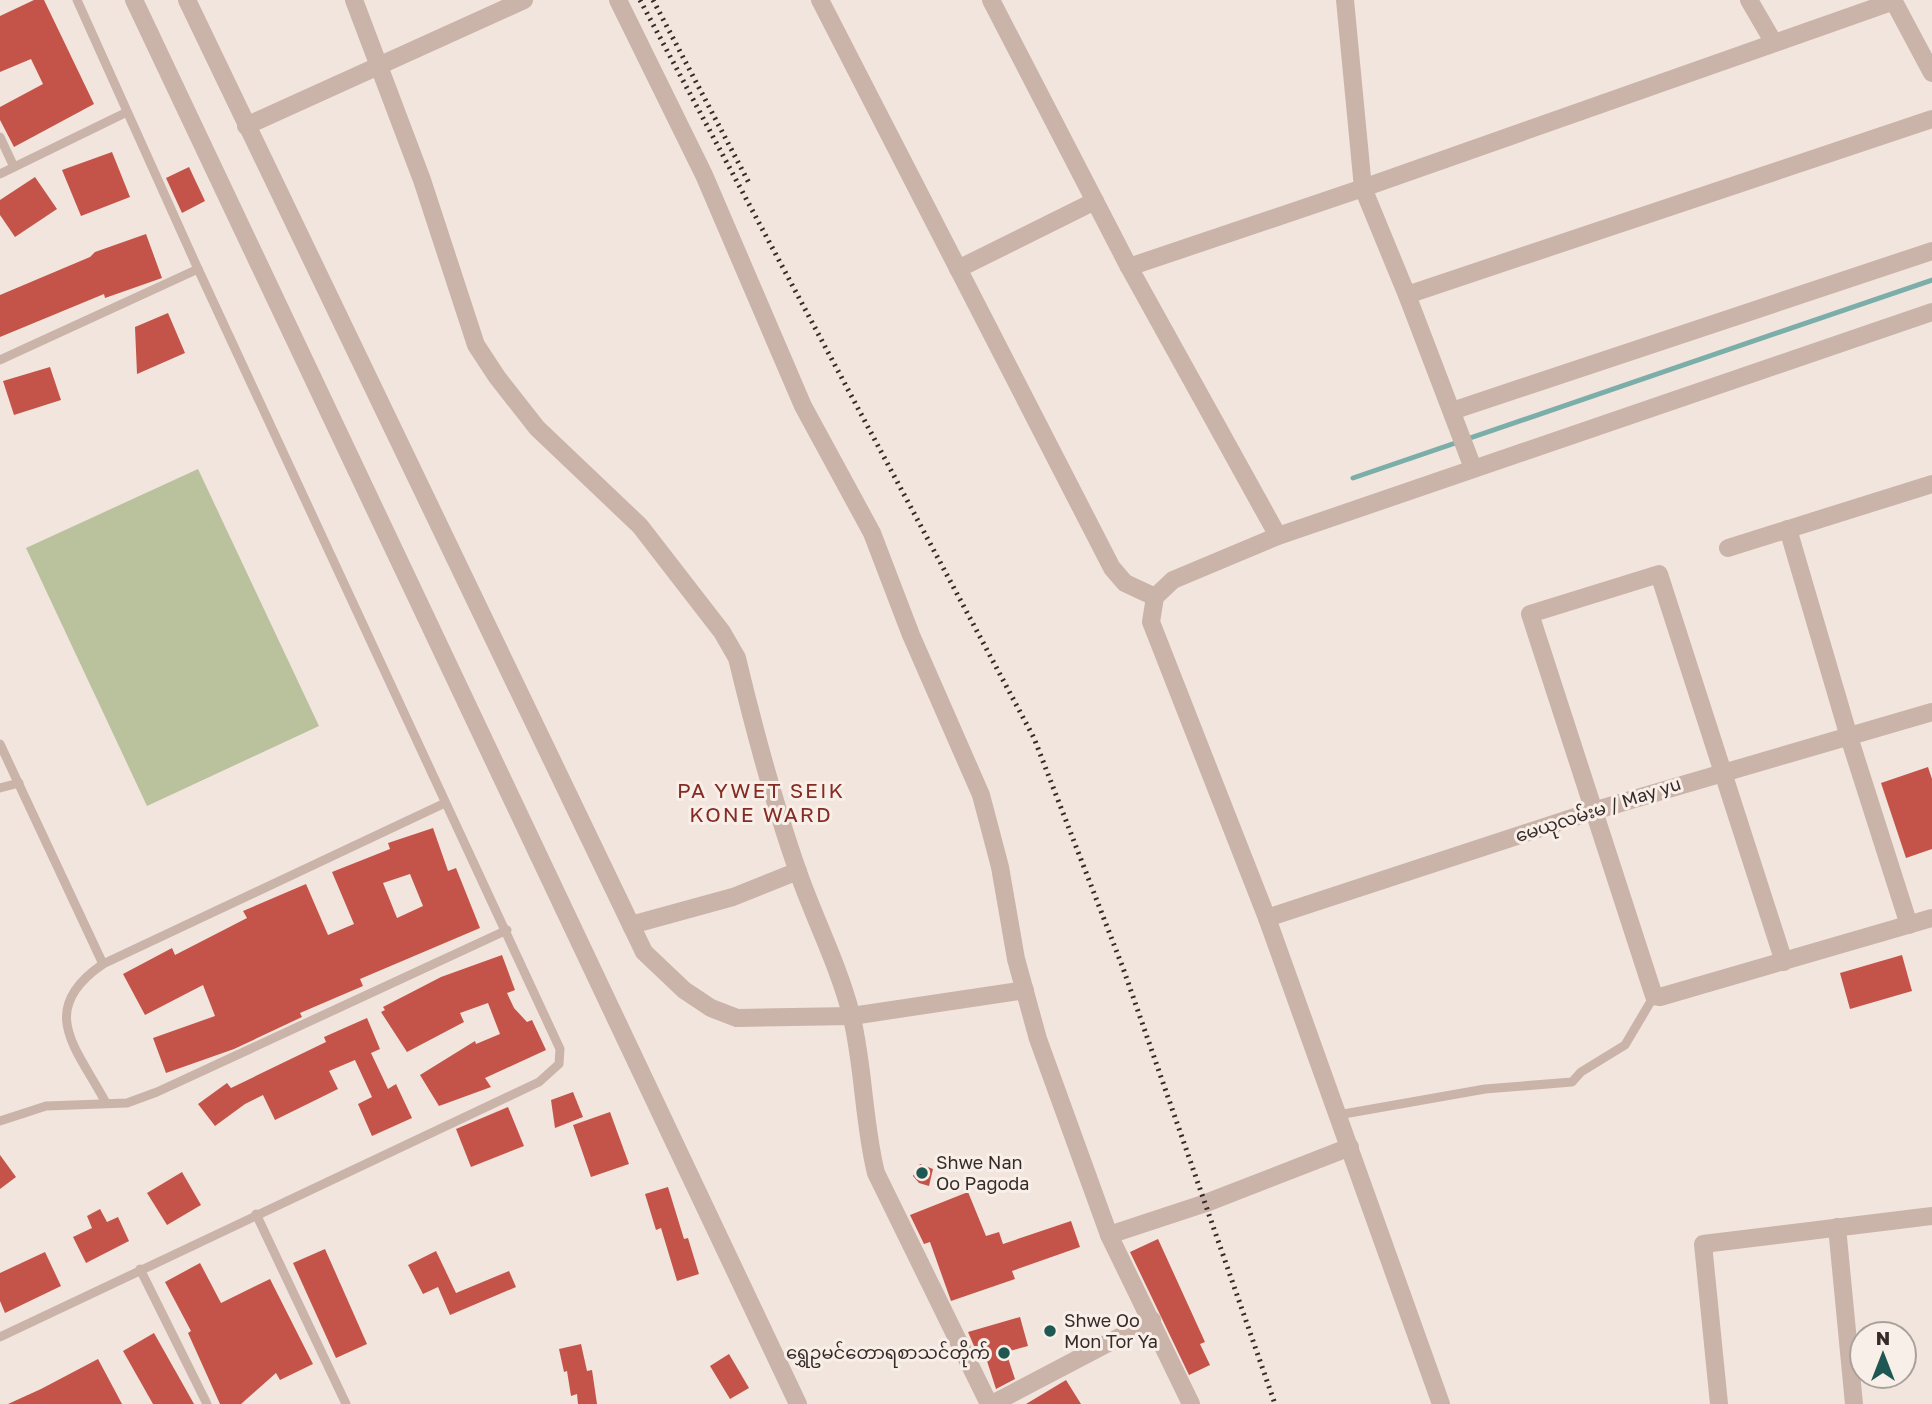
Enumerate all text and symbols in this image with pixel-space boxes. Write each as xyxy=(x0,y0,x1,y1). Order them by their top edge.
street label: မေယုလမ်းမ / May yu xyxy=(1512,771,1685,851)
district label: PA YWET SEIK KONE WARD xyxy=(677,777,845,827)
place label: Shwe Nan Oo Pagoda xyxy=(936,1151,1030,1194)
marker: Shwe Nan Oo Pagoda xyxy=(914,1165,930,1181)
place label: Shwe Oo Mon Tor Ya xyxy=(1064,1309,1158,1352)
north arrow xyxy=(1848,1320,1918,1390)
marker: Shwe Oo Mon Tor Ya xyxy=(1042,1323,1058,1339)
text: N xyxy=(1876,1326,1890,1349)
place label: ရွှေဥမင်တောရစာသင်တိုက် xyxy=(786,1339,990,1368)
marker: ရွှေဥမင်တောရစာသင်တိုက် xyxy=(996,1345,1012,1361)

